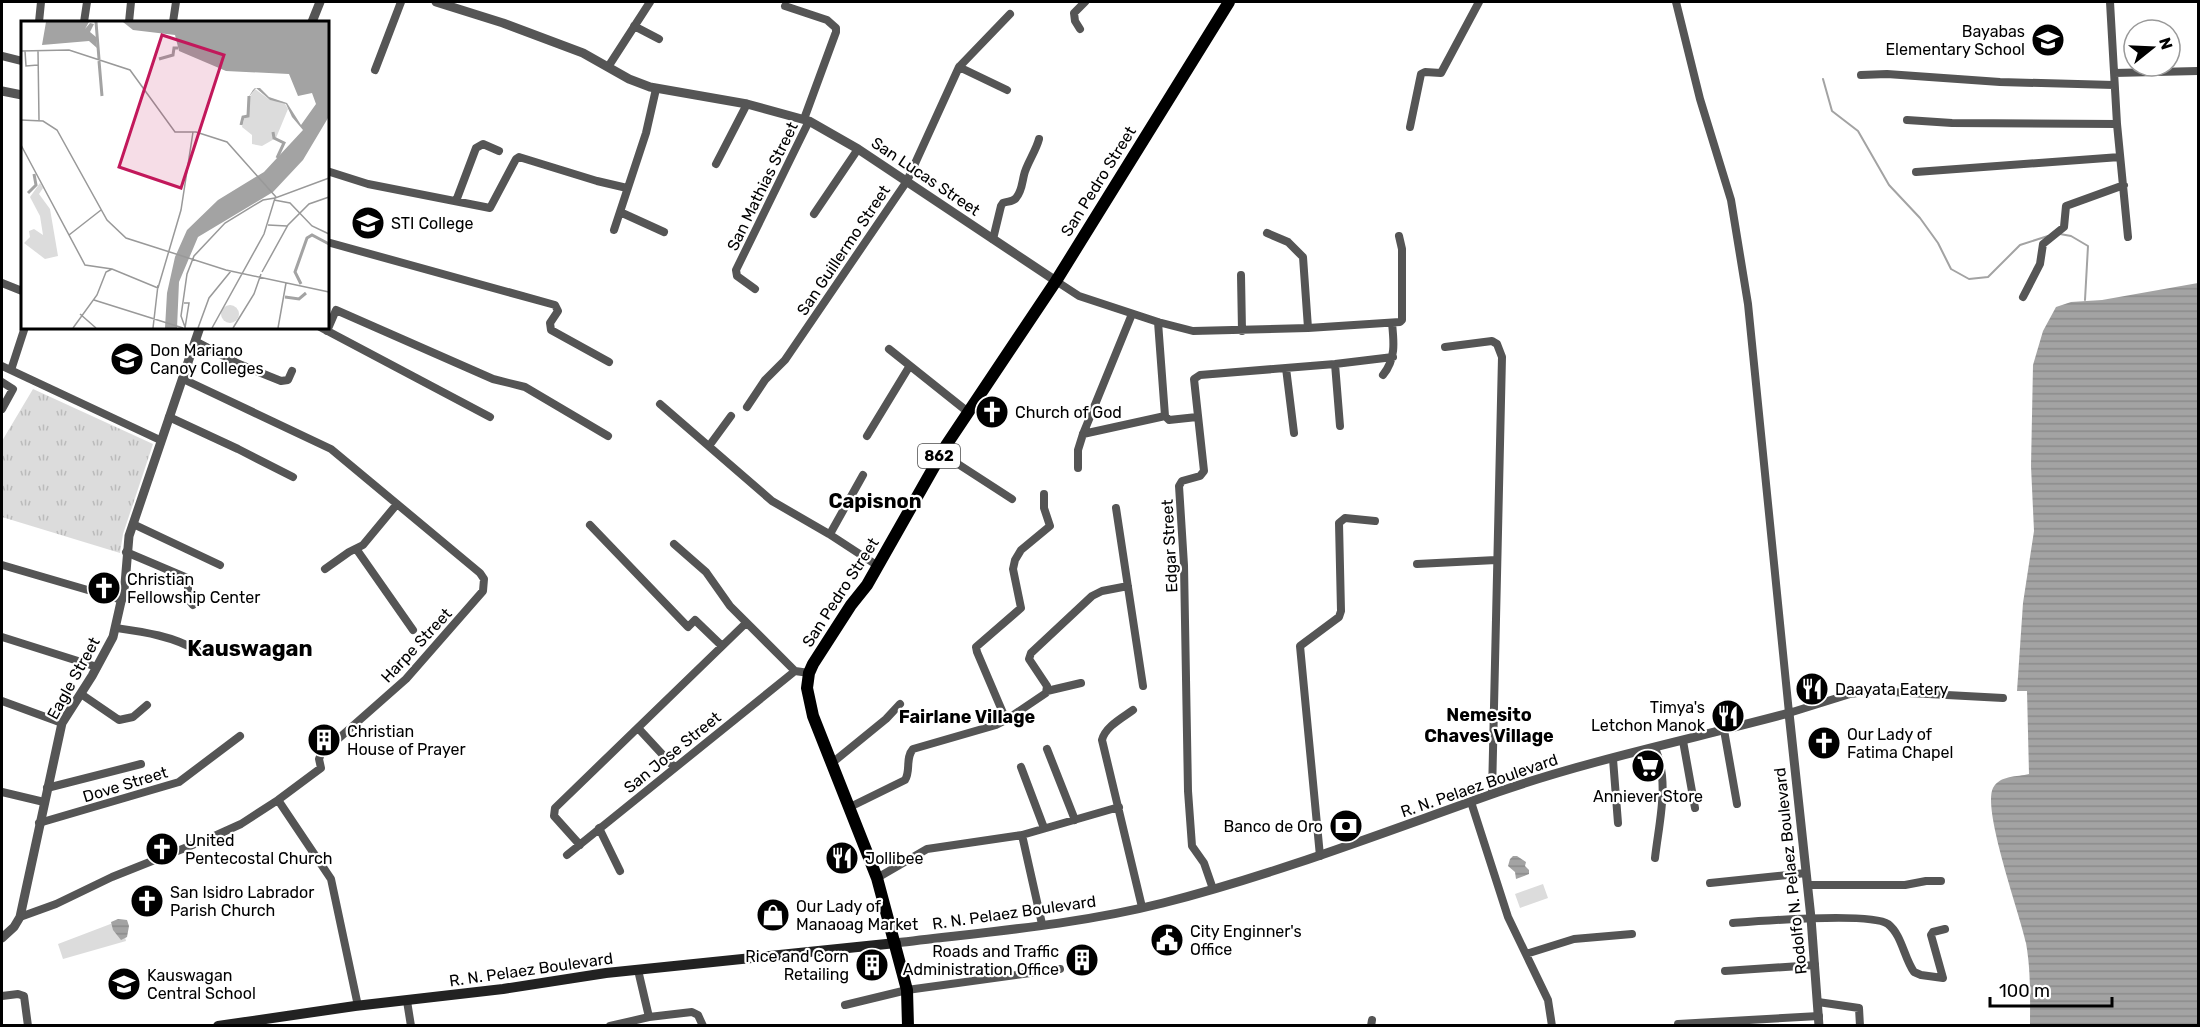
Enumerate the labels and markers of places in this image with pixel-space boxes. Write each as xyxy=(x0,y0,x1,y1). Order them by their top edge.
place label: Bayabas Elementary School xyxy=(1885,22,2025,59)
school or university icon: Bayabas Elementary School xyxy=(2030,22,2066,58)
school or university icon: STI College xyxy=(350,205,386,241)
place label: STI College xyxy=(391,214,474,233)
school or university icon: Don Mariano Canoy Colleges xyxy=(109,341,145,377)
place label: Don Mariano Canoy Colleges xyxy=(150,341,264,378)
church icon: Church of God xyxy=(974,394,1010,430)
place label: Church of God xyxy=(1015,403,1122,422)
church icon: Christian Fellowship Center xyxy=(86,570,122,606)
place label: Christian Fellowship Center xyxy=(127,570,260,607)
restaurant icon: Daayata Eatery xyxy=(1794,671,1830,707)
place label: Daayata Eatery xyxy=(1835,680,1949,699)
place label: Timya's Letchon Manok xyxy=(1591,698,1706,735)
restaurant icon: Timya's Letchon Manok xyxy=(1710,698,1746,734)
building icon: Christian House of Prayer xyxy=(306,722,342,758)
place label: Christian House of Prayer xyxy=(347,722,466,759)
church icon: Our Lady of Fatima Chapel xyxy=(1806,725,1842,761)
place label: Our Lady of Fatima Chapel xyxy=(1847,725,1953,762)
supermarket icon: Anniever Store xyxy=(1630,748,1666,784)
place label: Anniever Store xyxy=(1593,787,1703,806)
bank icon: Banco de Oro xyxy=(1328,808,1364,844)
place label: Banco de Oro xyxy=(1224,817,1323,836)
church icon: United Pentecostal Church xyxy=(144,831,180,867)
place label: United Pentecostal Church xyxy=(185,831,333,868)
restaurant icon: Jollibee xyxy=(824,840,860,876)
place label: Jollibee xyxy=(865,849,923,868)
church icon: San Isidro Labrador Parish Church xyxy=(129,883,165,919)
place label: San Isidro Labrador Parish Church xyxy=(170,883,314,920)
shop icon: Our Lady of Manaoag Market xyxy=(755,897,791,933)
place label: Our Lady of Manaoag Market xyxy=(796,897,918,934)
public building icon: City Enginner's Office xyxy=(1149,922,1185,958)
place label: City Enginner's Office xyxy=(1190,922,1302,959)
place label: Roads and Traffic Administration Office xyxy=(903,942,1059,979)
building icon: Roads and Traffic Administration Office xyxy=(1064,942,1100,978)
place label: Rice and Corn Retailing xyxy=(745,947,849,984)
building icon: Rice and Corn Retailing xyxy=(854,947,890,983)
school or university icon: Kauswagan Central School xyxy=(106,966,142,1002)
place label: Kauswagan Central School xyxy=(147,966,256,1003)

